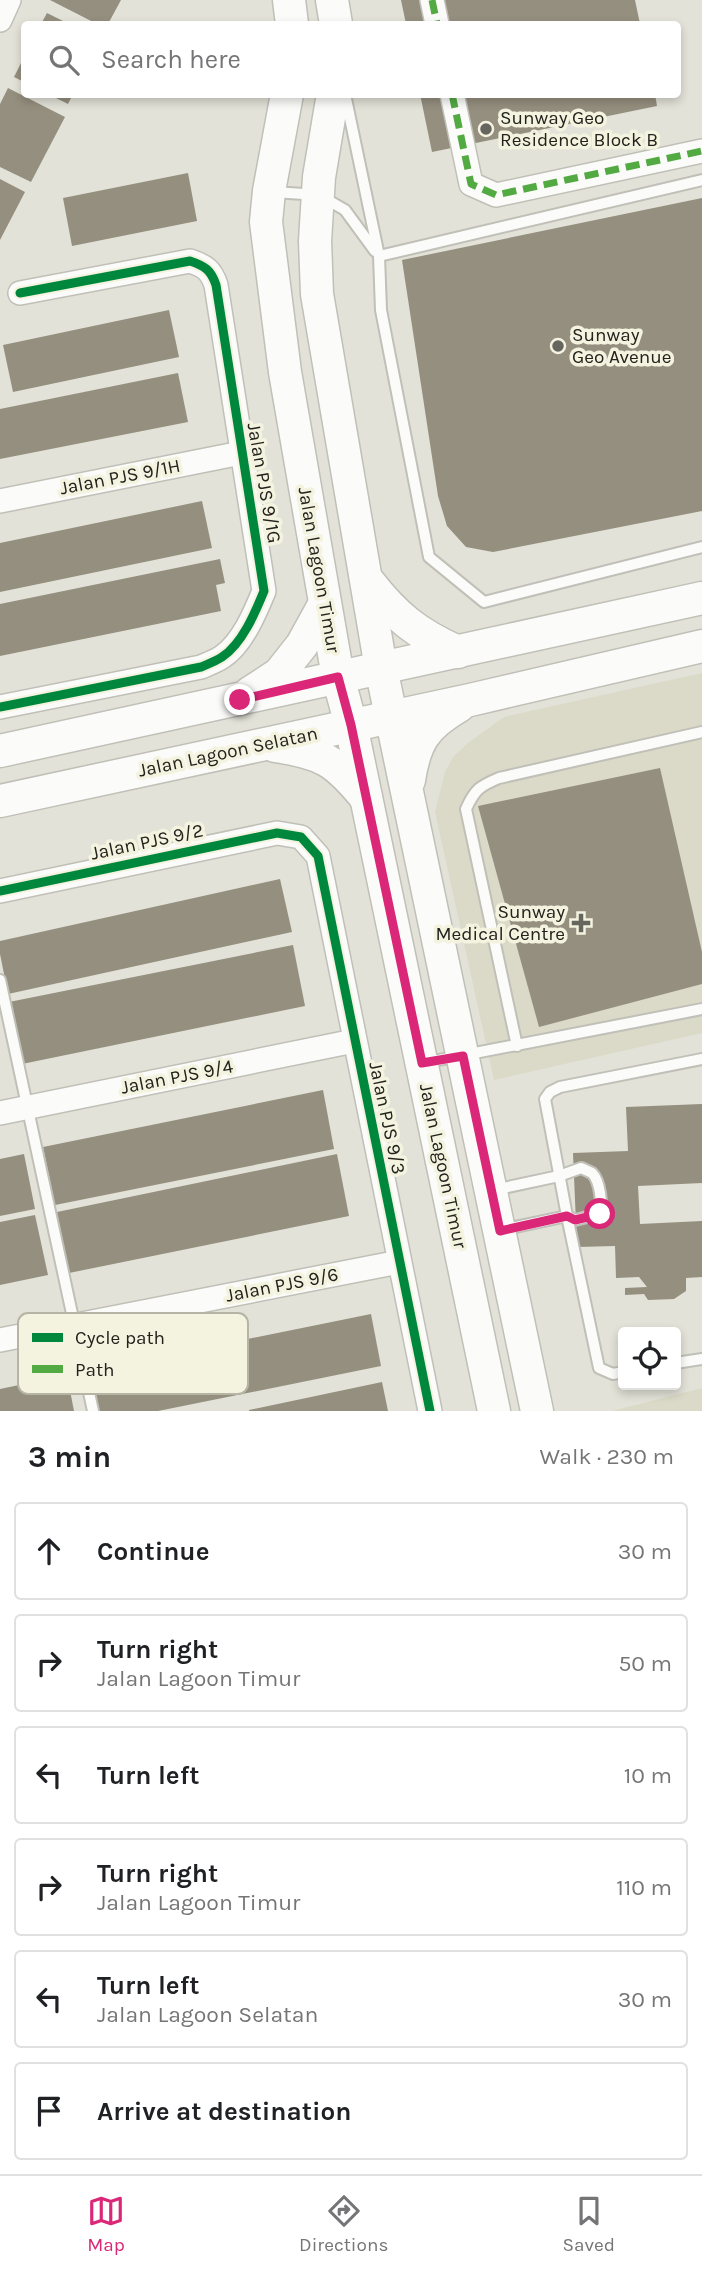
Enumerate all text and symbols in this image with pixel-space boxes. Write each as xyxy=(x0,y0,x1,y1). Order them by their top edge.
search box xyxy=(21,21,681,98)
icon: search xyxy=(45,41,83,79)
text: Search here xyxy=(101,44,241,75)
place label: Sunway Geo Residence Block B xyxy=(500,107,658,151)
marker: Sunway Geo Residence Block B xyxy=(478,121,494,137)
place label: Sunway Geo Avenue xyxy=(572,324,671,368)
marker: Sunway Geo Avenue xyxy=(550,338,566,354)
street label: Jalan PJS 9/1G xyxy=(243,421,285,545)
street label: Jalan PJS 9/1H xyxy=(58,455,182,499)
street label: Jalan Lagoon Timur xyxy=(294,485,344,655)
route end xyxy=(224,684,255,715)
street label: Jalan Lagoon Selatan xyxy=(136,722,320,782)
street label: Jalan PJS 9/2 xyxy=(89,819,205,865)
place label: Sunway Medical Centre xyxy=(435,901,565,945)
marker: Sunway Medical Centre xyxy=(571,913,591,933)
street label: Jalan PJS 9/4 xyxy=(119,1055,235,1099)
street label: Jalan PJS 9/3 xyxy=(364,1060,410,1176)
street label: Jalan Lagoon Timur xyxy=(415,1082,471,1251)
route start xyxy=(584,1198,615,1229)
street label: Jalan PJS 9/6 xyxy=(224,1263,340,1307)
legend xyxy=(18,1313,248,1394)
text: Cycle path xyxy=(75,1327,165,1349)
map controls xyxy=(618,1327,681,1390)
button: locate xyxy=(618,1327,681,1390)
text: Path xyxy=(75,1359,115,1381)
text: 3 min xyxy=(28,1439,111,1475)
text: Walk · 230 m xyxy=(540,1443,674,1470)
icon: ahead xyxy=(30,1532,68,1570)
text: Continue xyxy=(97,1536,209,1567)
text: 30 m xyxy=(618,1538,672,1565)
text: Turn right xyxy=(97,1634,218,1665)
icon: right xyxy=(30,1644,68,1682)
text: 50 m xyxy=(618,1650,672,1677)
text: Jalan Lagoon Timur xyxy=(97,1665,300,1692)
icon: left xyxy=(30,1756,68,1794)
text: Turn left xyxy=(97,1760,199,1791)
text: 10 m xyxy=(624,1762,672,1789)
text: Turn right xyxy=(97,1858,218,1889)
icon: right xyxy=(30,1868,68,1906)
text: 110 m xyxy=(616,1874,672,1901)
text: Jalan Lagoon Timur xyxy=(97,1889,300,1916)
text: Turn left xyxy=(97,1970,199,2001)
icon: left xyxy=(30,1980,68,2018)
text: 30 m xyxy=(618,1986,672,2013)
text: Jalan Lagoon Selatan xyxy=(97,2001,318,2028)
icon: arrive xyxy=(30,2092,68,2130)
text: Arrive at destination xyxy=(97,2096,351,2127)
tab: Map xyxy=(87,2192,125,2256)
tab: Directions xyxy=(299,2192,388,2256)
tab: Saved xyxy=(562,2192,615,2256)

